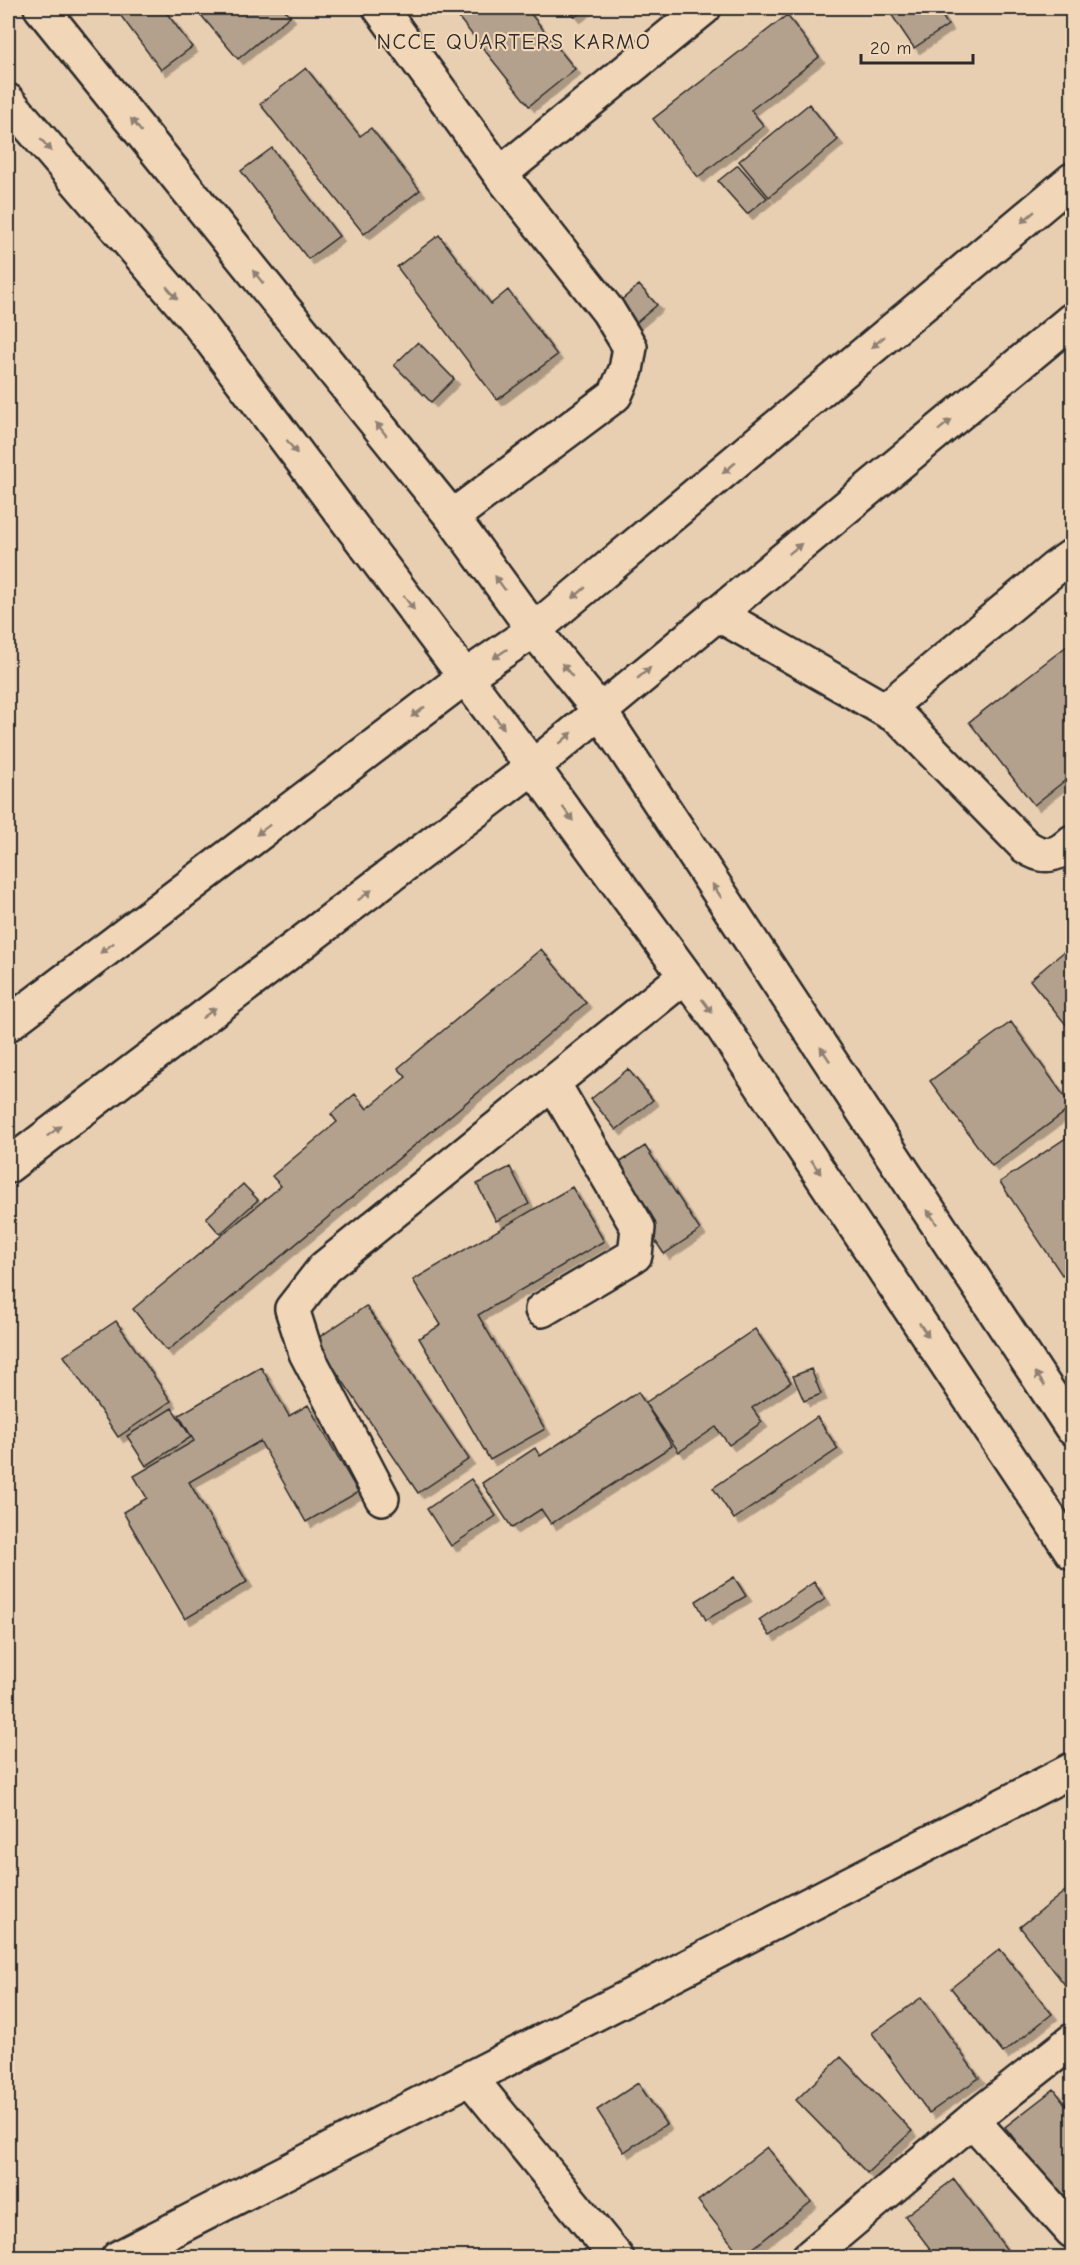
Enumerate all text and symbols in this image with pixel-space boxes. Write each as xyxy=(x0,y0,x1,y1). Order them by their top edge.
scale bar xyxy=(861,27,974,65)
district label: NCCE QUARTERS KARMO xyxy=(376,29,652,55)
text: 20 m xyxy=(870,38,911,59)
one-way arrow xyxy=(129,117,142,133)
one-way arrow xyxy=(39,137,52,153)
one-way arrow xyxy=(1021,210,1036,223)
one-way arrow xyxy=(252,269,265,285)
one-way arrow xyxy=(166,285,179,301)
one-way arrow xyxy=(870,336,886,349)
one-way arrow xyxy=(937,418,953,431)
one-way arrow xyxy=(374,421,387,437)
one-way arrow xyxy=(285,440,297,455)
one-way arrow xyxy=(721,461,737,474)
one-way arrow xyxy=(787,543,802,555)
one-way arrow xyxy=(494,576,506,592)
one-way arrow xyxy=(572,586,587,599)
one-way arrow xyxy=(403,595,415,611)
one-way arrow xyxy=(492,648,508,660)
one-way arrow xyxy=(560,662,573,678)
one-way arrow xyxy=(636,666,652,679)
one-way arrow xyxy=(411,706,426,718)
one-way arrow xyxy=(493,714,505,730)
one-way arrow xyxy=(558,732,574,745)
one-way arrow xyxy=(561,807,573,822)
one-way arrow xyxy=(255,824,270,836)
one-way arrow xyxy=(712,883,723,900)
one-way arrow xyxy=(357,889,372,901)
one-way arrow xyxy=(100,942,115,954)
one-way arrow xyxy=(701,997,713,1013)
one-way arrow xyxy=(202,1007,217,1019)
one-way arrow xyxy=(819,1046,830,1063)
one-way arrow xyxy=(46,1124,62,1137)
one-way arrow xyxy=(810,1159,822,1175)
one-way arrow xyxy=(927,1209,938,1225)
one-way arrow xyxy=(918,1321,930,1337)
one-way arrow xyxy=(1034,1372,1046,1388)

